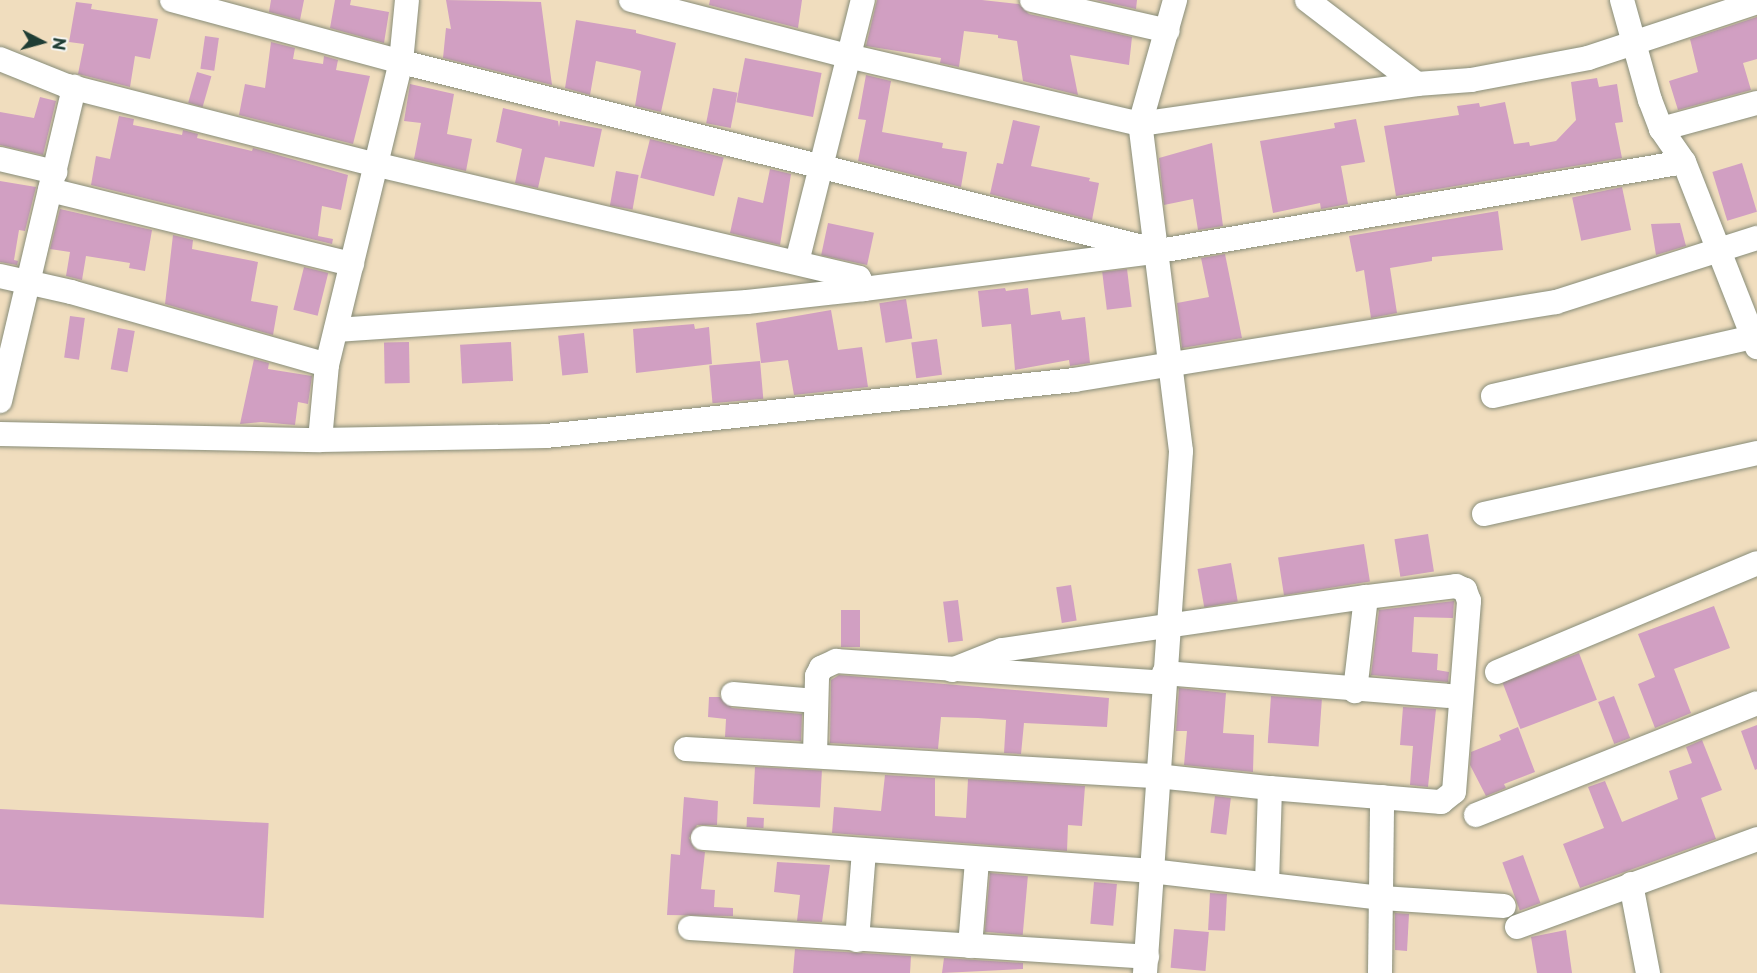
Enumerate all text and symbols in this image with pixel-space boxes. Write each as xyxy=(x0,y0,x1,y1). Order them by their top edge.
north arrow xyxy=(12,12,72,72)
text: N xyxy=(47,36,72,51)

